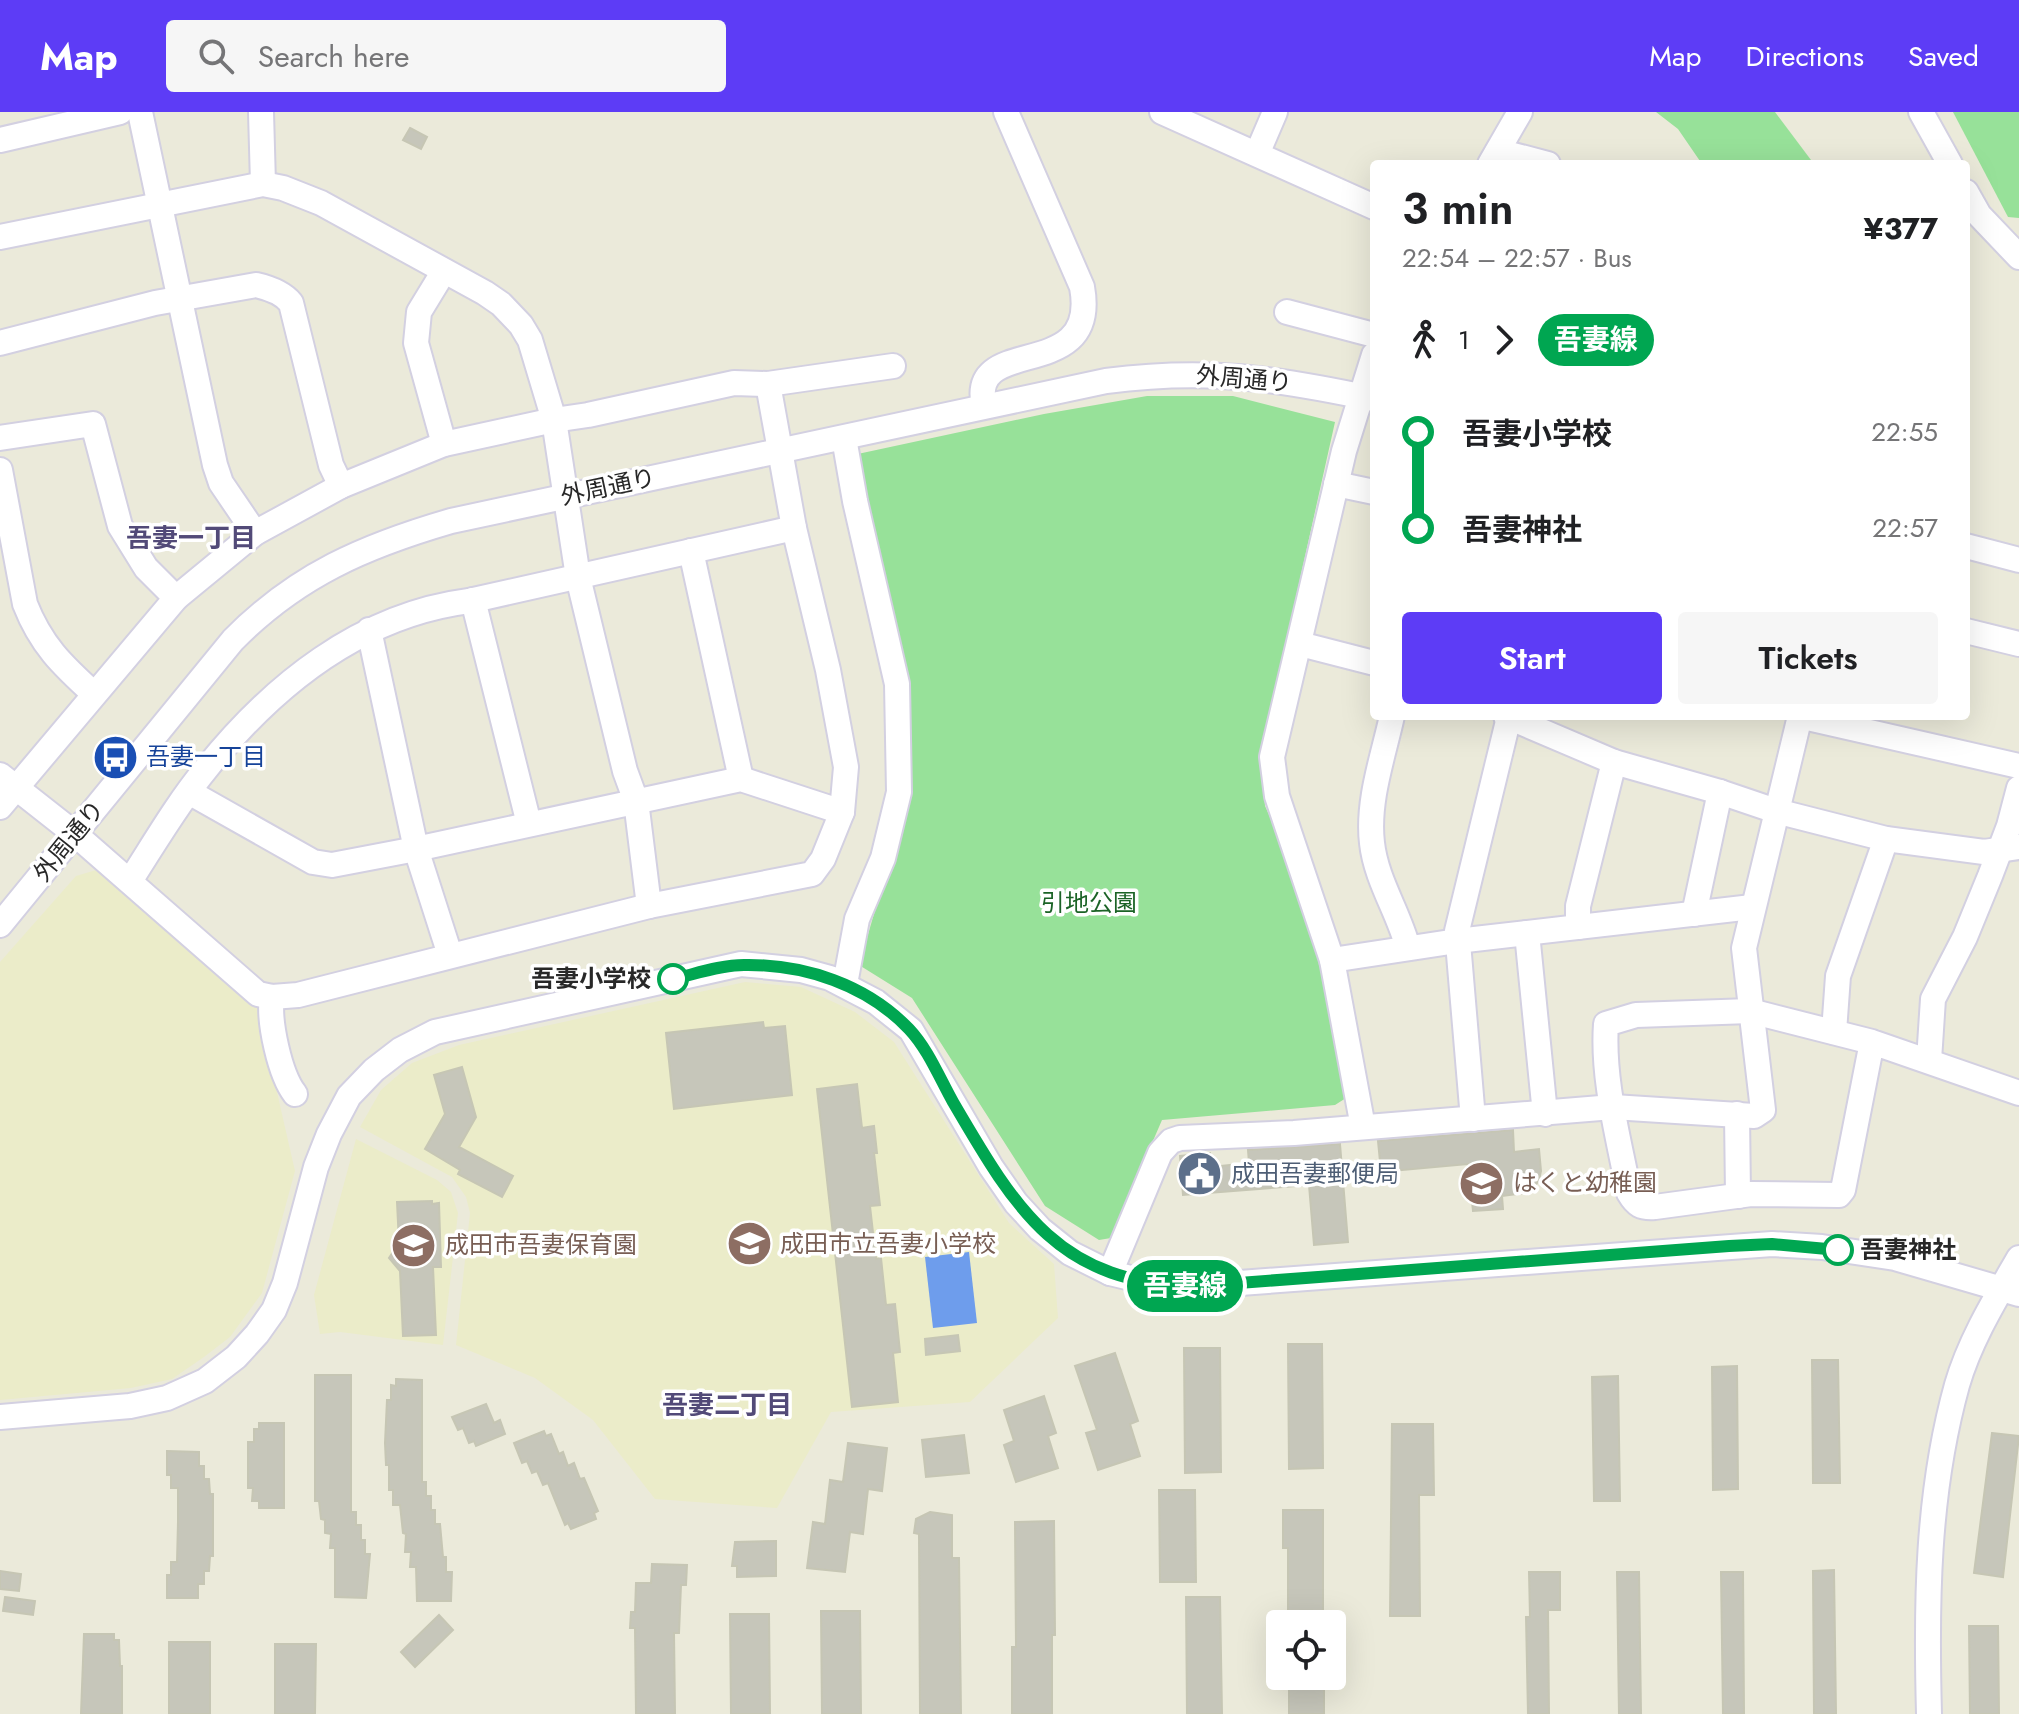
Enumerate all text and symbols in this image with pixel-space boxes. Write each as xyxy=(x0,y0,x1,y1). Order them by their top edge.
search box xyxy=(166,20,726,92)
text: Map xyxy=(40,29,118,84)
icon: search xyxy=(194,34,238,78)
text: Search here xyxy=(258,35,410,78)
text: Map xyxy=(1649,36,1701,77)
text: Directions xyxy=(1745,36,1864,77)
text: Saved xyxy=(1908,36,1979,77)
text: 3 min xyxy=(1402,177,1514,241)
text: ¥377 xyxy=(1864,207,1938,250)
text: 22:54 – 22:57 · Bus xyxy=(1402,239,1632,277)
icon: walk xyxy=(1402,318,1446,362)
icon: forward xyxy=(1482,318,1526,362)
text: 吾妻線 xyxy=(1554,319,1638,360)
text: 1 xyxy=(1458,321,1470,359)
street label: 外周通り xyxy=(1195,357,1293,400)
text: 吾妻小学校 xyxy=(1462,412,1612,455)
text: 22:55 xyxy=(1871,413,1938,451)
street label: 外周通り xyxy=(557,459,658,514)
text: 吾妻神社 xyxy=(1462,508,1582,551)
text: 22:57 xyxy=(1872,509,1938,547)
district label: 吾妻一丁目 xyxy=(126,519,256,557)
button: Start xyxy=(1402,612,1662,704)
button: Tickets xyxy=(1678,612,1938,704)
bus stop icon: 吾妻一丁目 xyxy=(91,733,139,781)
place label: 吾妻一丁目 xyxy=(146,739,266,774)
street label: 外周通り xyxy=(25,792,112,889)
park label: 引地公園 xyxy=(1041,885,1137,920)
place label: 吾妻小学校 xyxy=(531,961,651,996)
marker: 吾妻小学校 xyxy=(658,964,688,994)
public building icon: 成田吾妻郵便局 xyxy=(1176,1150,1224,1198)
place label: 成田吾妻郵便局 xyxy=(1231,1156,1399,1191)
school or university icon: はくと幼稚園 xyxy=(1458,1159,1506,1207)
place label: はくと幼稚園 xyxy=(1513,1165,1657,1200)
school or university icon: 成田市立吾妻小学校 xyxy=(725,1220,773,1268)
school or university icon: 成田市吾妻保育園 xyxy=(390,1221,438,1269)
place label: 成田市立吾妻小学校 xyxy=(780,1226,996,1261)
place label: 成田市吾妻保育園 xyxy=(445,1227,637,1262)
place label: 吾妻神社 xyxy=(1860,1232,1956,1267)
marker: 吾妻神社 xyxy=(1823,1235,1853,1265)
line badge: 吾妻線 xyxy=(1139,1260,1231,1312)
text: 吾妻線 xyxy=(1143,1265,1227,1306)
district label: 吾妻二丁目 xyxy=(662,1386,792,1424)
map controls xyxy=(1266,1610,1346,1690)
button: locate xyxy=(1266,1610,1346,1690)

